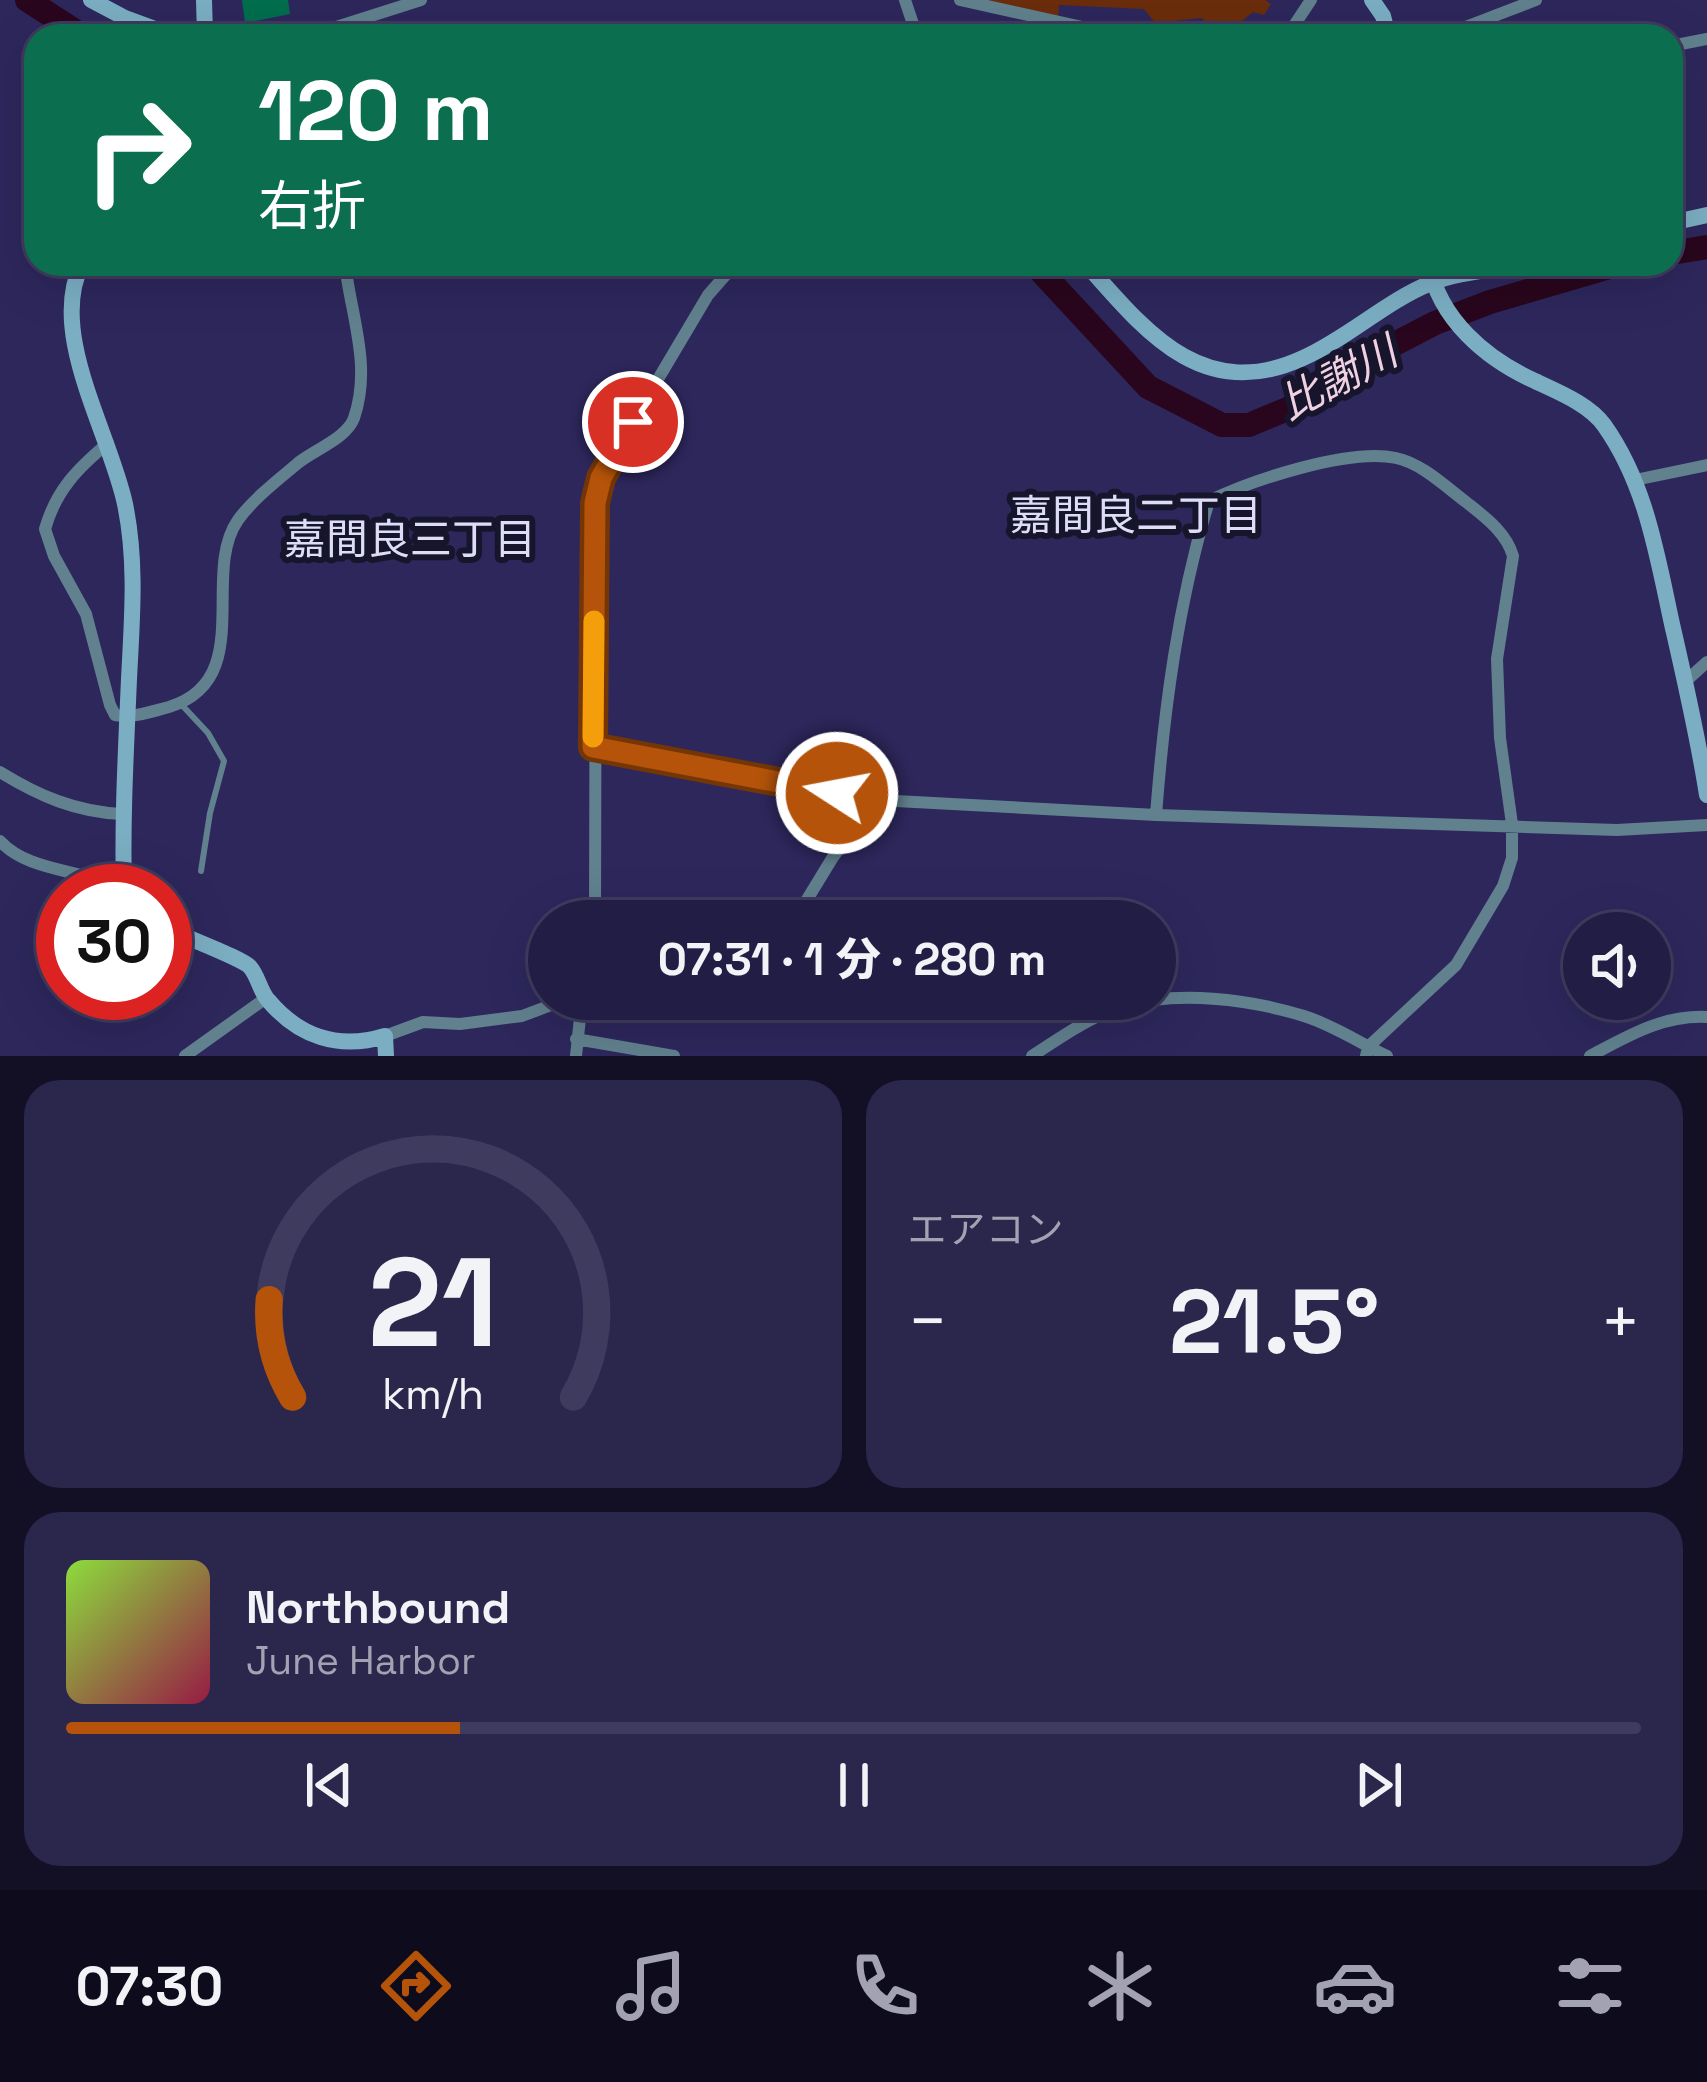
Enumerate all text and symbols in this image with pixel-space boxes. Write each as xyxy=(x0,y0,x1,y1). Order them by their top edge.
text: 120 m xyxy=(258,57,493,165)
icon: right xyxy=(60,72,216,228)
text: 右折 xyxy=(258,172,366,241)
water label: 比謝川 xyxy=(1270,323,1410,431)
pin xyxy=(582,371,684,473)
icon: arrive xyxy=(600,389,666,455)
district label: 嘉間良二丁目 xyxy=(1010,489,1262,542)
district label: 嘉間良三丁目 xyxy=(284,513,536,566)
position arrow xyxy=(774,730,900,856)
speed limit sign: 30 xyxy=(36,864,192,1020)
map controls xyxy=(1563,912,1671,1020)
button: sound xyxy=(1563,912,1671,1020)
text: 07:31 · 1 分 · 280 m xyxy=(658,931,1046,988)
text: エアコン xyxy=(908,1205,1064,1254)
text: 21 xyxy=(367,1223,498,1382)
text: 21.5° xyxy=(1169,1264,1379,1379)
text: − xyxy=(908,1279,948,1363)
text: + xyxy=(1600,1279,1641,1363)
text: km/h xyxy=(382,1367,484,1422)
text: Northbound xyxy=(246,1579,510,1636)
text: June Harbor xyxy=(246,1636,476,1685)
icon: previous xyxy=(296,1752,362,1818)
icon: pause xyxy=(821,1752,887,1818)
icon: next xyxy=(1346,1752,1412,1818)
icon: directions xyxy=(374,1944,458,2028)
icon: music xyxy=(609,1944,693,2028)
icon: phone xyxy=(843,1944,927,2028)
icon: climate xyxy=(1078,1944,1162,2028)
icon: car xyxy=(1313,1944,1397,2028)
icon: filters xyxy=(1548,1944,1632,2028)
text: 07:30 xyxy=(75,1952,223,2021)

